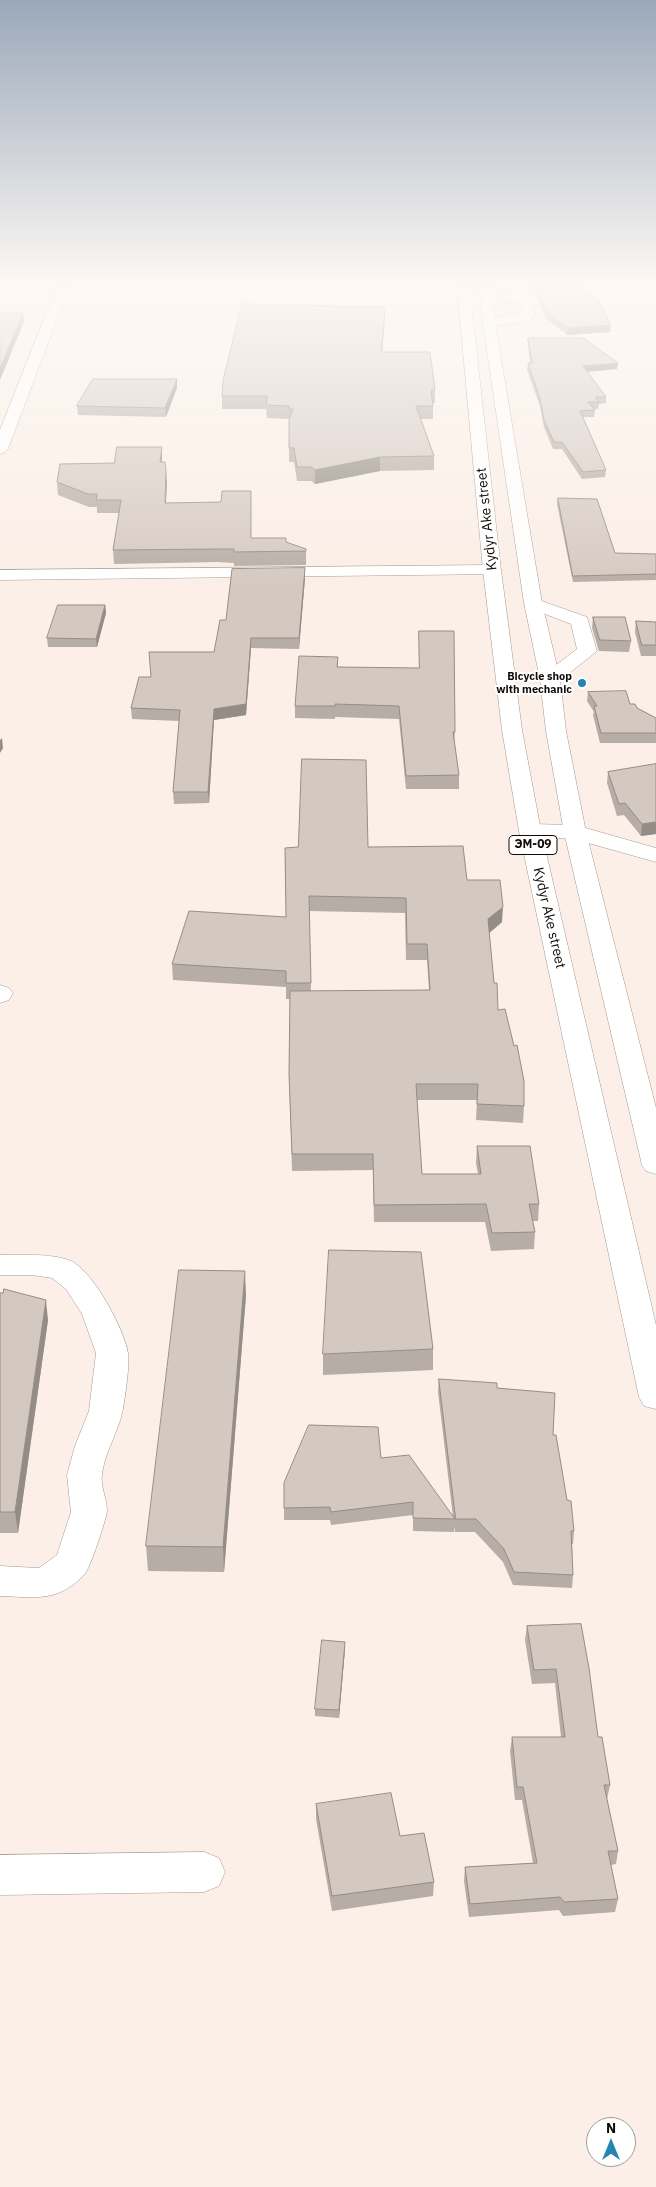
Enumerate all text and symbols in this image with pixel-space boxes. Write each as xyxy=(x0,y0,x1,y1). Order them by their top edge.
street label: Kydyr Ake street xyxy=(473,467,501,571)
place label: Bicycle shop with mechanic xyxy=(496,670,572,696)
marker: Bicycle shop with mechanic xyxy=(576,677,588,689)
road number: ЭМ-09 xyxy=(509,836,557,854)
street label: Kydyr Ake street xyxy=(529,866,569,970)
north arrow xyxy=(586,2117,636,2167)
text: N xyxy=(606,2119,616,2137)

